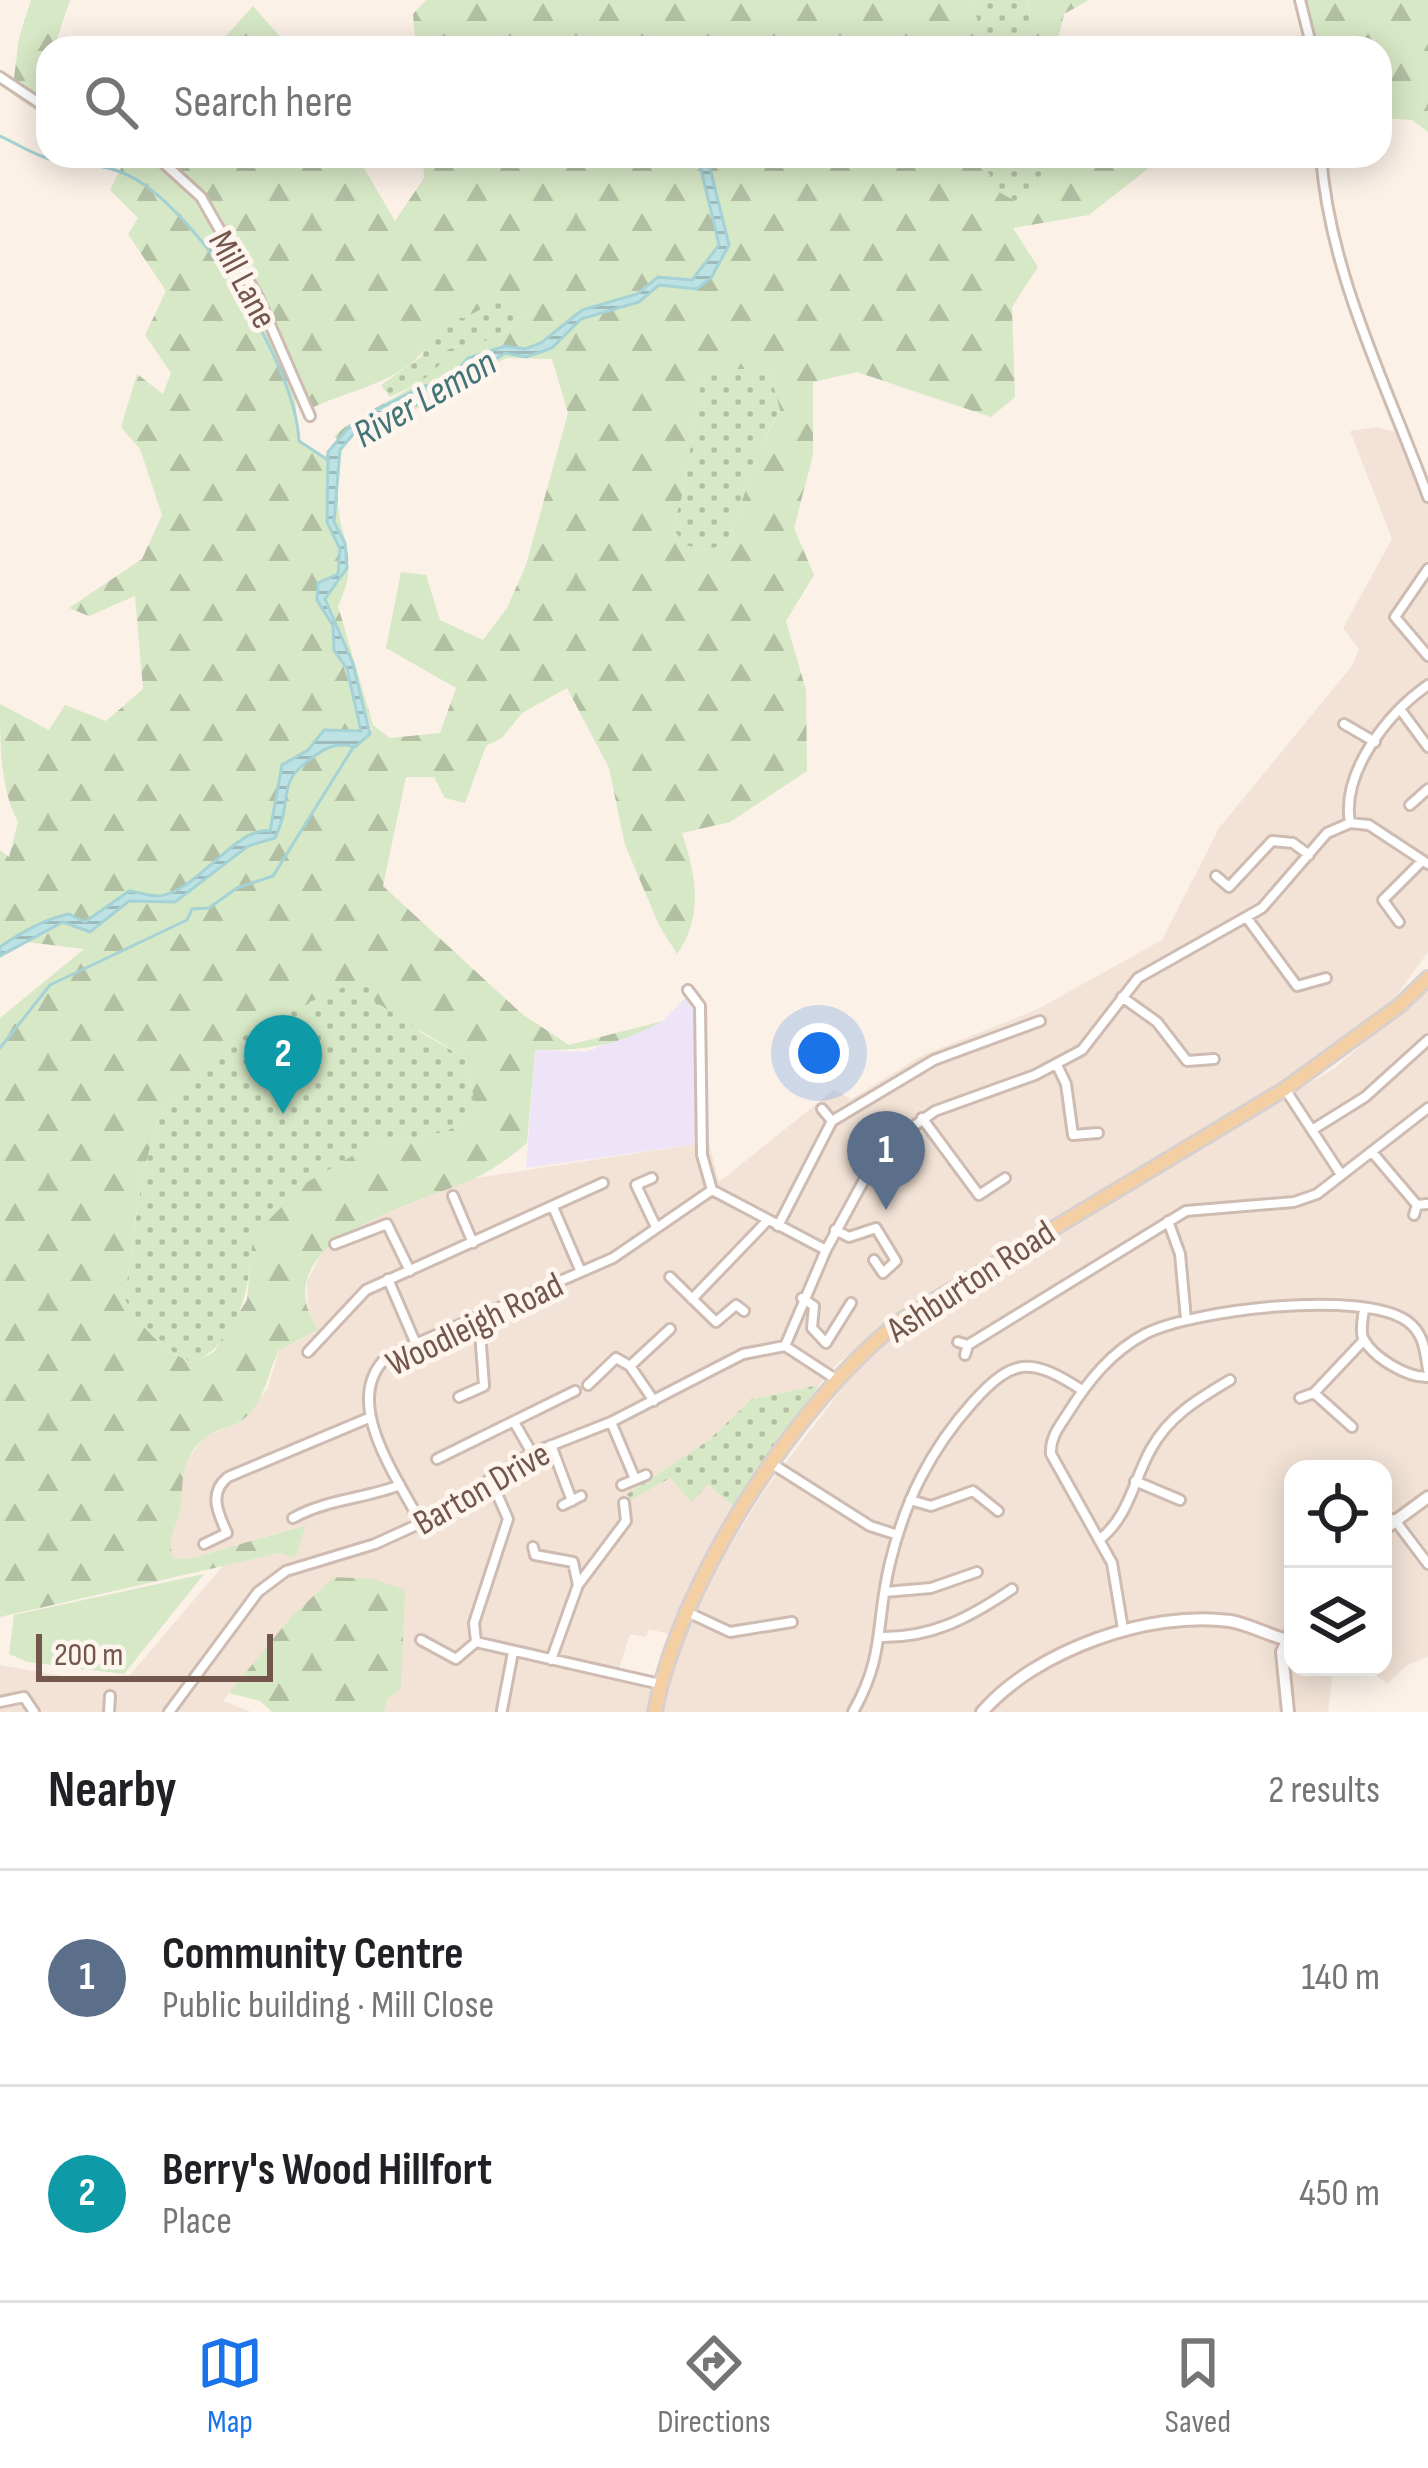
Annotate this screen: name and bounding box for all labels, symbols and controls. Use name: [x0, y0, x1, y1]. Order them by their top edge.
search box: [36, 36, 1392, 168]
icon: search: [78, 69, 144, 135]
text: Search here: [174, 75, 353, 130]
street label: Mill Lane: [198, 224, 285, 336]
water label: River Lemon: [346, 340, 505, 459]
pin: 2: [244, 1015, 322, 1114]
your location: [789, 1023, 849, 1083]
pin: 1: [847, 1111, 925, 1210]
street label: Ashburton Road: [879, 1212, 1063, 1353]
street label: Woodleigh Road: [380, 1264, 570, 1386]
street label: Barton Drive: [406, 1433, 558, 1545]
map controls: [1284, 1460, 1392, 1676]
button: locate: [1284, 1460, 1392, 1568]
button: layers: [1284, 1568, 1392, 1676]
scale bar: [36, 1628, 273, 1681]
text: 200 m: [54, 1635, 123, 1675]
text: Nearby: [48, 1760, 177, 1821]
text: 2 results: [1268, 1767, 1380, 1814]
text: Community Centre: [162, 1927, 464, 1982]
text: 1: [79, 1954, 95, 2001]
text: 140 m: [1301, 1954, 1380, 2001]
text: Public building · Mill Close: [162, 1982, 494, 2029]
text: Berry's Wood Hillfort: [162, 2143, 492, 2198]
text: 2: [78, 2170, 96, 2217]
text: 450 m: [1299, 2170, 1380, 2217]
text: Place: [162, 2198, 232, 2245]
tab: Map: [197, 2330, 263, 2442]
tab: Directions: [657, 2330, 771, 2442]
tab: Saved: [1165, 2330, 1231, 2442]

